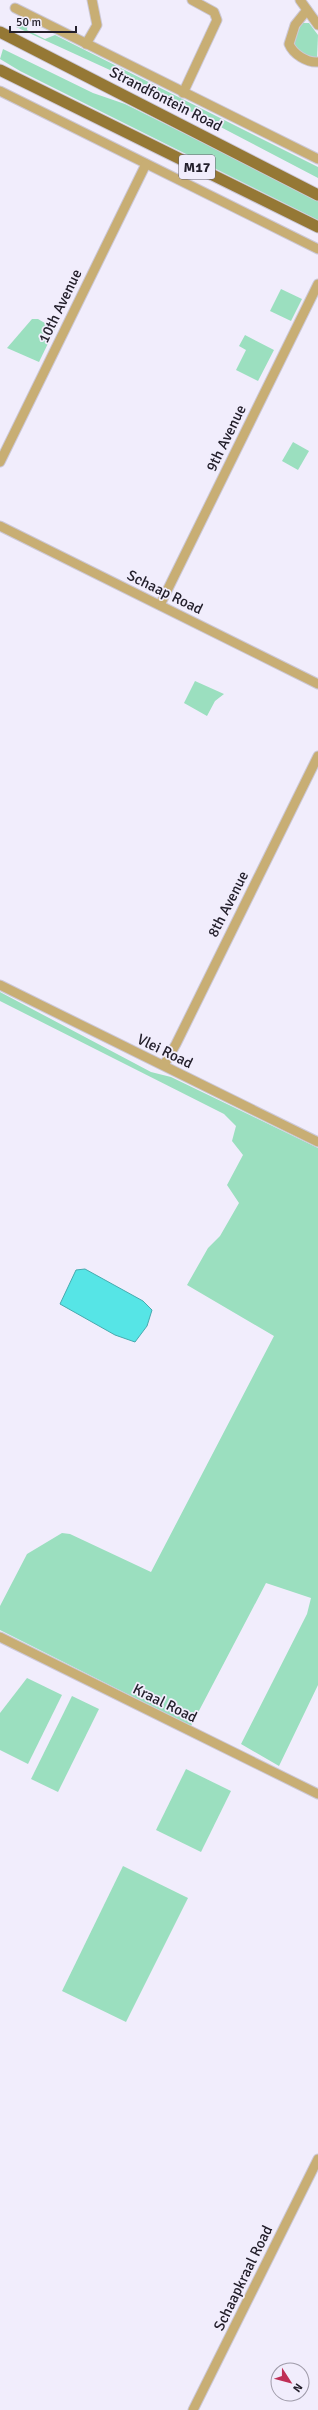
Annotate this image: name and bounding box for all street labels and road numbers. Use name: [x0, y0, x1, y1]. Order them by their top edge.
street label: Strandfontein Road: [107, 63, 225, 135]
road number: M17: [179, 155, 215, 179]
street label: 10th Avenue: [34, 266, 86, 346]
street label: 9th Avenue: [202, 402, 250, 474]
street label: Schaap Road: [124, 566, 206, 618]
street label: 8th Avenue: [204, 868, 252, 940]
street label: Vlei Road: [134, 1030, 196, 1072]
street label: Kraal Road: [130, 1680, 200, 1726]
street label: Schaapkraal Road: [210, 2222, 276, 2333]

